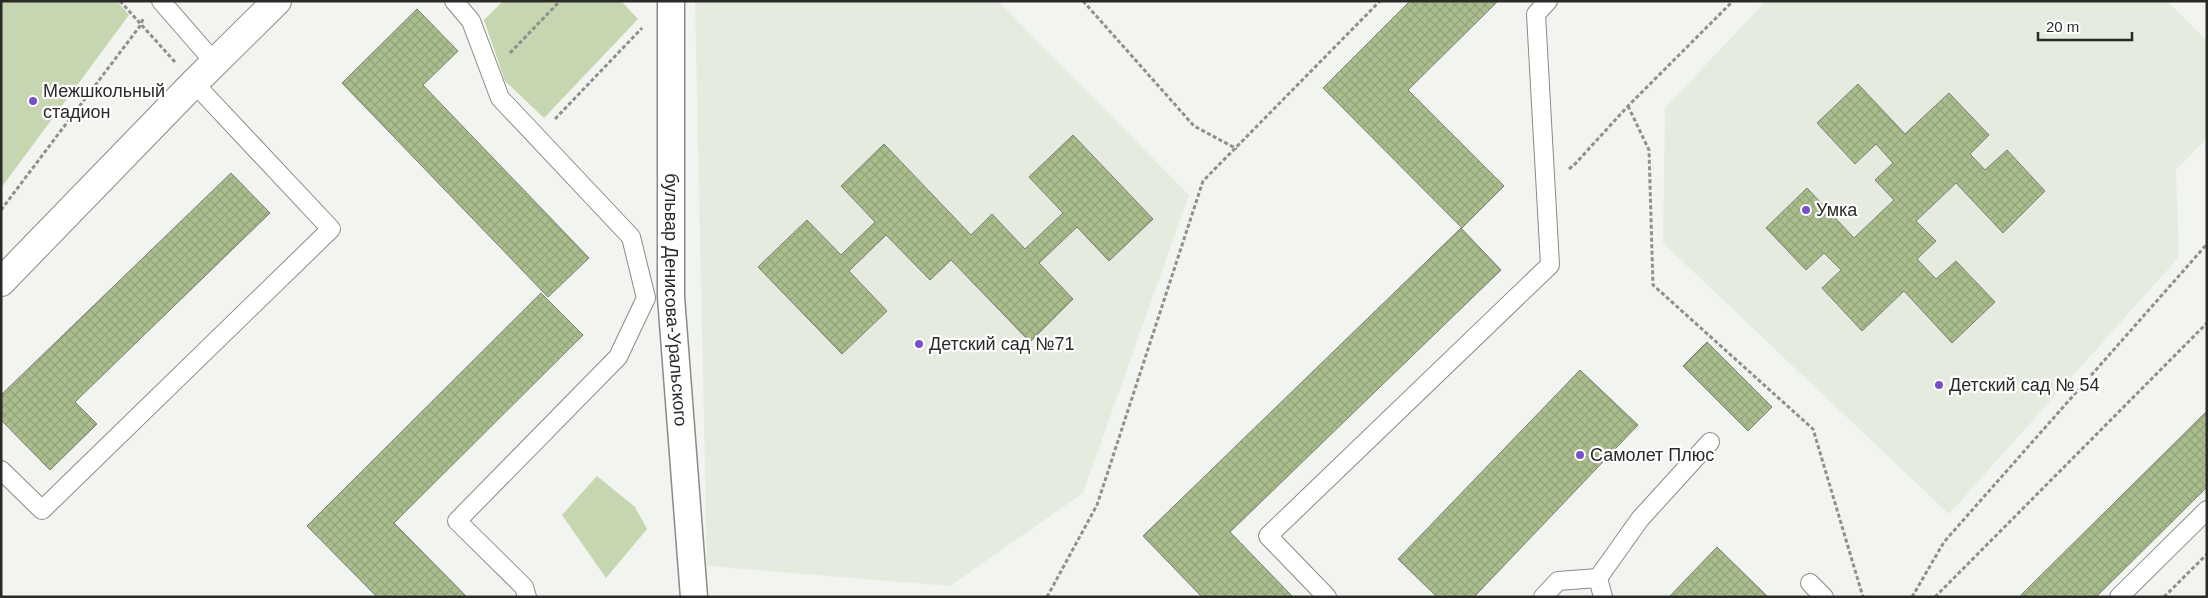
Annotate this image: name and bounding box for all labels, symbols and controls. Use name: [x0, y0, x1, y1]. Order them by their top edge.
scale bar: [2038, 10, 2132, 42]
text: 20 m: [2046, 18, 2079, 35]
place label: Межшкольный стадион: [43, 81, 165, 122]
marker: Межшкольный стадион: [27, 95, 39, 107]
street label: бульвар Денисова-Уральского: [661, 173, 691, 427]
place label: Умка: [1816, 200, 1858, 220]
marker: Умка: [1800, 204, 1812, 216]
place label: Детский сад №71: [929, 334, 1074, 354]
marker: Детский сад №71: [913, 338, 925, 350]
place label: Детский сад № 54: [1949, 375, 2099, 395]
marker: Детский сад № 54: [1933, 379, 1945, 391]
place label: Самолет Плюс: [1590, 445, 1714, 465]
marker: Самолет Плюс: [1574, 449, 1586, 461]

